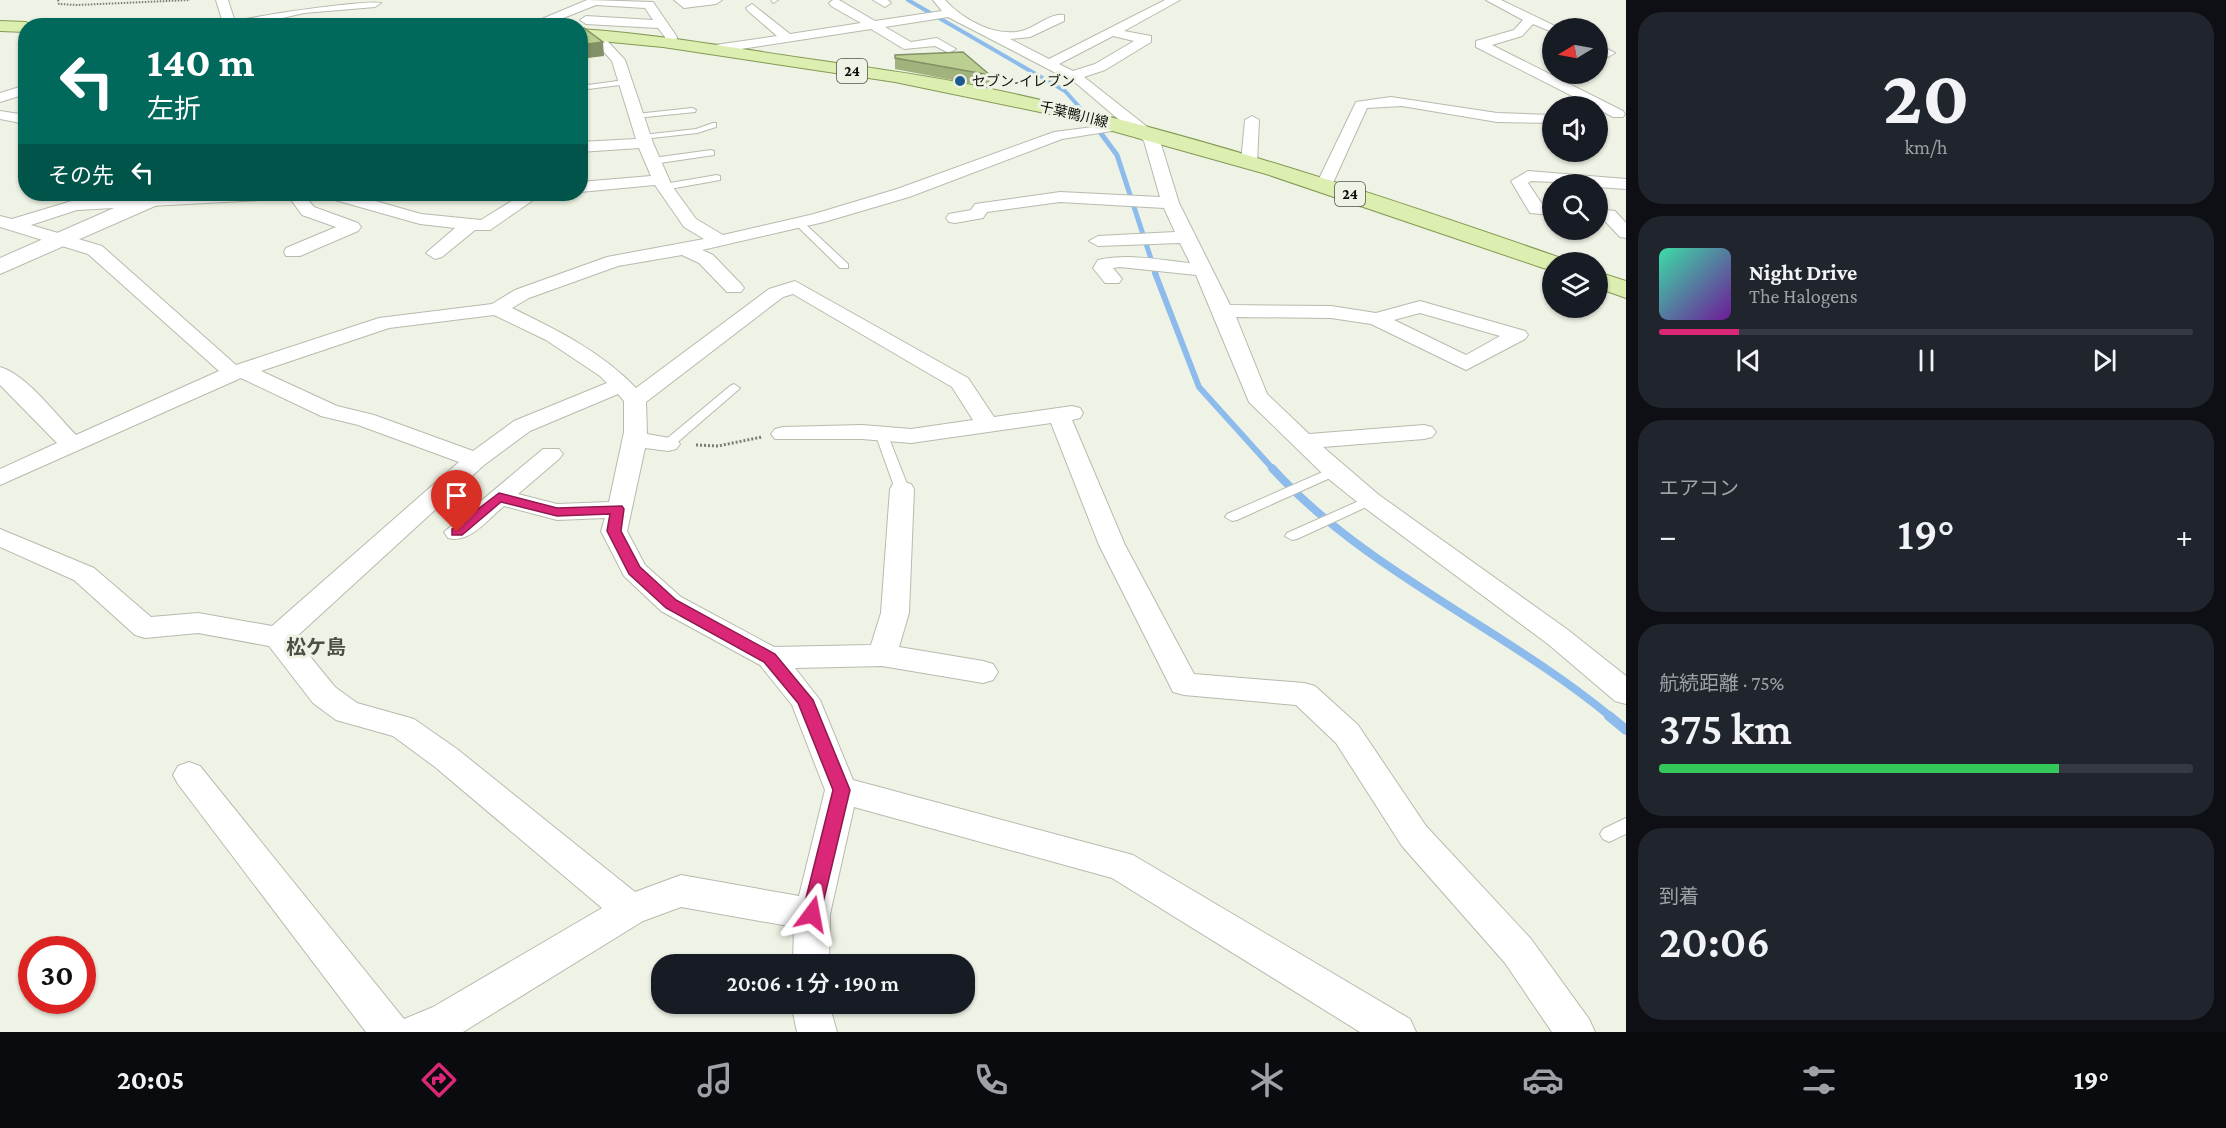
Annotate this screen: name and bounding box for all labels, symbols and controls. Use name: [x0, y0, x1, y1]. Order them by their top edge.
north arrow: [1542, 18, 1608, 84]
map controls: [1542, 18, 1608, 318]
text: 140 m: [147, 38, 255, 85]
icon: left: [48, 42, 126, 120]
text: 20: [1882, 53, 1970, 140]
road number: 24: [837, 59, 867, 83]
place label: セブン-イレブン: [972, 73, 1075, 89]
marker: セブン-イレブン: [953, 74, 967, 88]
text: 左折: [147, 94, 201, 124]
button: sound: [1542, 96, 1608, 162]
street label: 千葉鴨川線: [1038, 98, 1110, 130]
text: km/h: [1904, 136, 1948, 158]
icon: left: [126, 156, 159, 189]
text: その先: [48, 163, 114, 188]
button: search: [1542, 174, 1608, 240]
road number: 24: [1335, 182, 1365, 206]
button: layers: [1542, 252, 1608, 318]
text: Night Drive: [1749, 260, 1857, 285]
text: The Halogens: [1749, 285, 1858, 307]
icon: previous: [1732, 344, 1765, 377]
icon: pause: [1910, 344, 1943, 377]
icon: next: [2088, 344, 2121, 377]
pin: [431, 470, 482, 532]
text: エアコン: [1659, 477, 1739, 499]
icon: arrive: [440, 479, 473, 512]
text: 19°: [1898, 509, 1954, 559]
text: −: [1659, 517, 1676, 554]
text: +: [2176, 517, 2193, 554]
district label: 松ケ島: [286, 636, 346, 658]
text: 航続距離 · 75%: [1659, 672, 1784, 694]
text: 375 km: [1659, 704, 1792, 754]
position arrow: [780, 882, 844, 946]
text: 到着: [1659, 885, 1699, 907]
text: 20:06: [1659, 917, 1770, 967]
speed limit sign: 30: [18, 936, 96, 1014]
text: 20:06 · 1 分 · 190 m: [727, 971, 899, 996]
icon: directions: [418, 1059, 460, 1101]
icon: music: [694, 1059, 736, 1101]
icon: phone: [970, 1059, 1012, 1101]
icon: climate: [1246, 1059, 1288, 1101]
icon: car: [1522, 1059, 1564, 1101]
icon: filters: [1798, 1059, 1840, 1101]
text: 20:05: [117, 1065, 184, 1095]
text: 19°: [2074, 1065, 2109, 1095]

